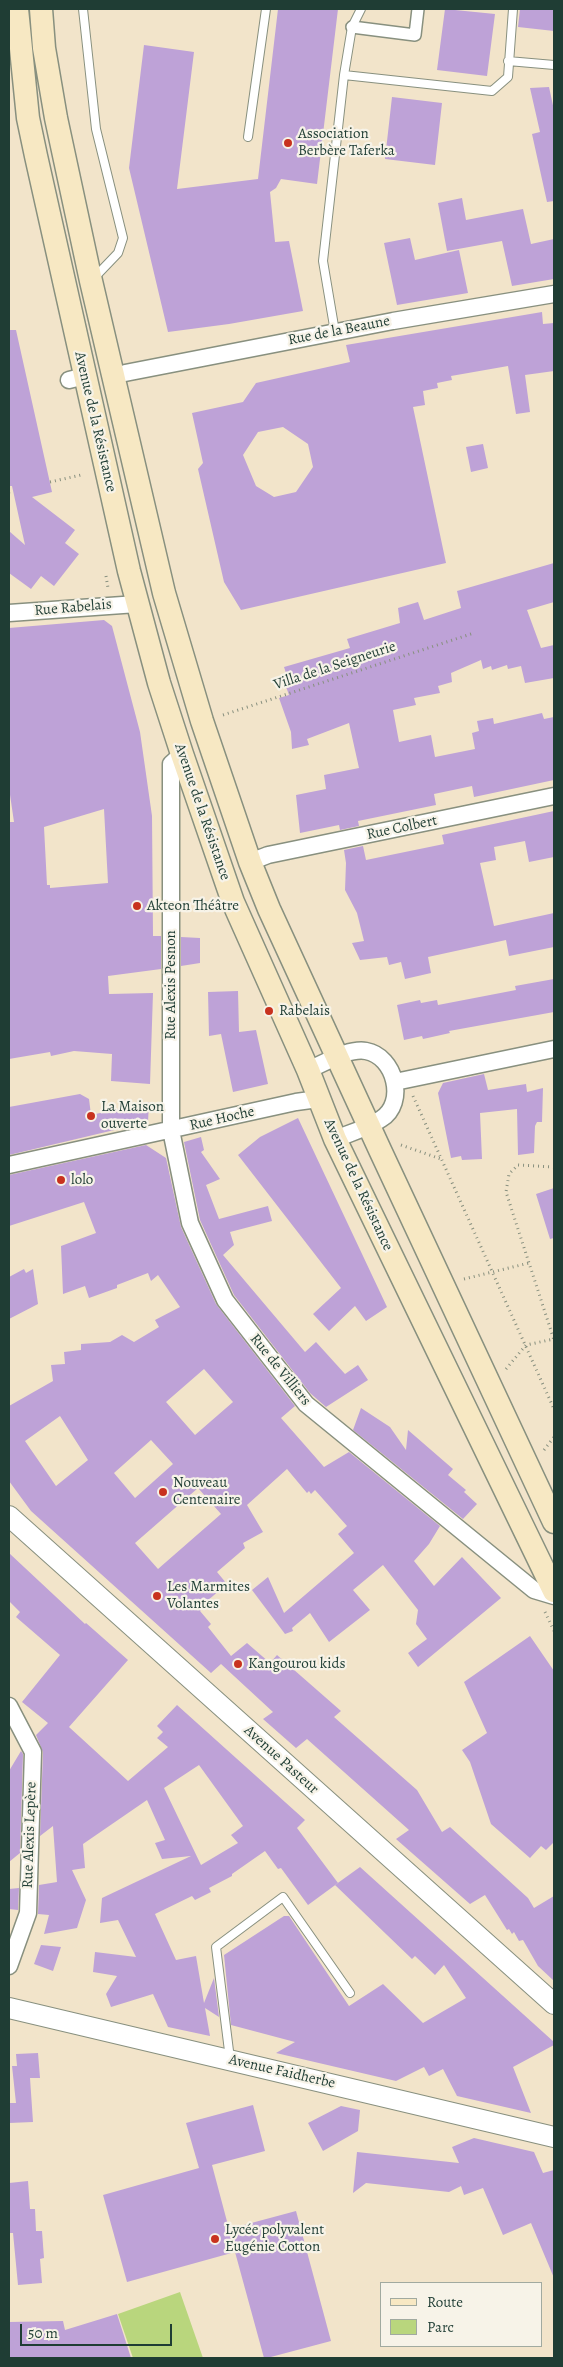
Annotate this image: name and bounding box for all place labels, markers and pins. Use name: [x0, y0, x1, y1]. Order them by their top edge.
place label: Association Berbère Taferka: [298, 125, 395, 160]
marker: Association Berbère Taferka: [282, 137, 294, 149]
place label: Akteon Théâtre: [147, 897, 239, 915]
marker: Akteon Théâtre: [131, 900, 143, 912]
place label: Rabelais: [279, 1002, 330, 1020]
marker: Rabelais: [263, 1005, 275, 1017]
place label: La Maison ouverte: [101, 1098, 164, 1133]
marker: La Maison ouverte: [85, 1110, 97, 1122]
place label: lolo: [71, 1171, 93, 1189]
marker: lolo: [55, 1174, 67, 1186]
place label: Nouveau Centenaire: [173, 1474, 240, 1509]
marker: Nouveau Centenaire: [157, 1486, 169, 1498]
place label: Les Marmites Volantes: [167, 1578, 250, 1613]
marker: Les Marmites Volantes: [151, 1590, 163, 1602]
place label: Kangourou kids: [248, 1655, 345, 1673]
marker: Kangourou kids: [232, 1658, 244, 1670]
place label: Lycée polyvalent Eugénie Cotton: [225, 2221, 324, 2256]
marker: Lycée polyvalent Eugénie Cotton: [209, 2233, 221, 2245]

